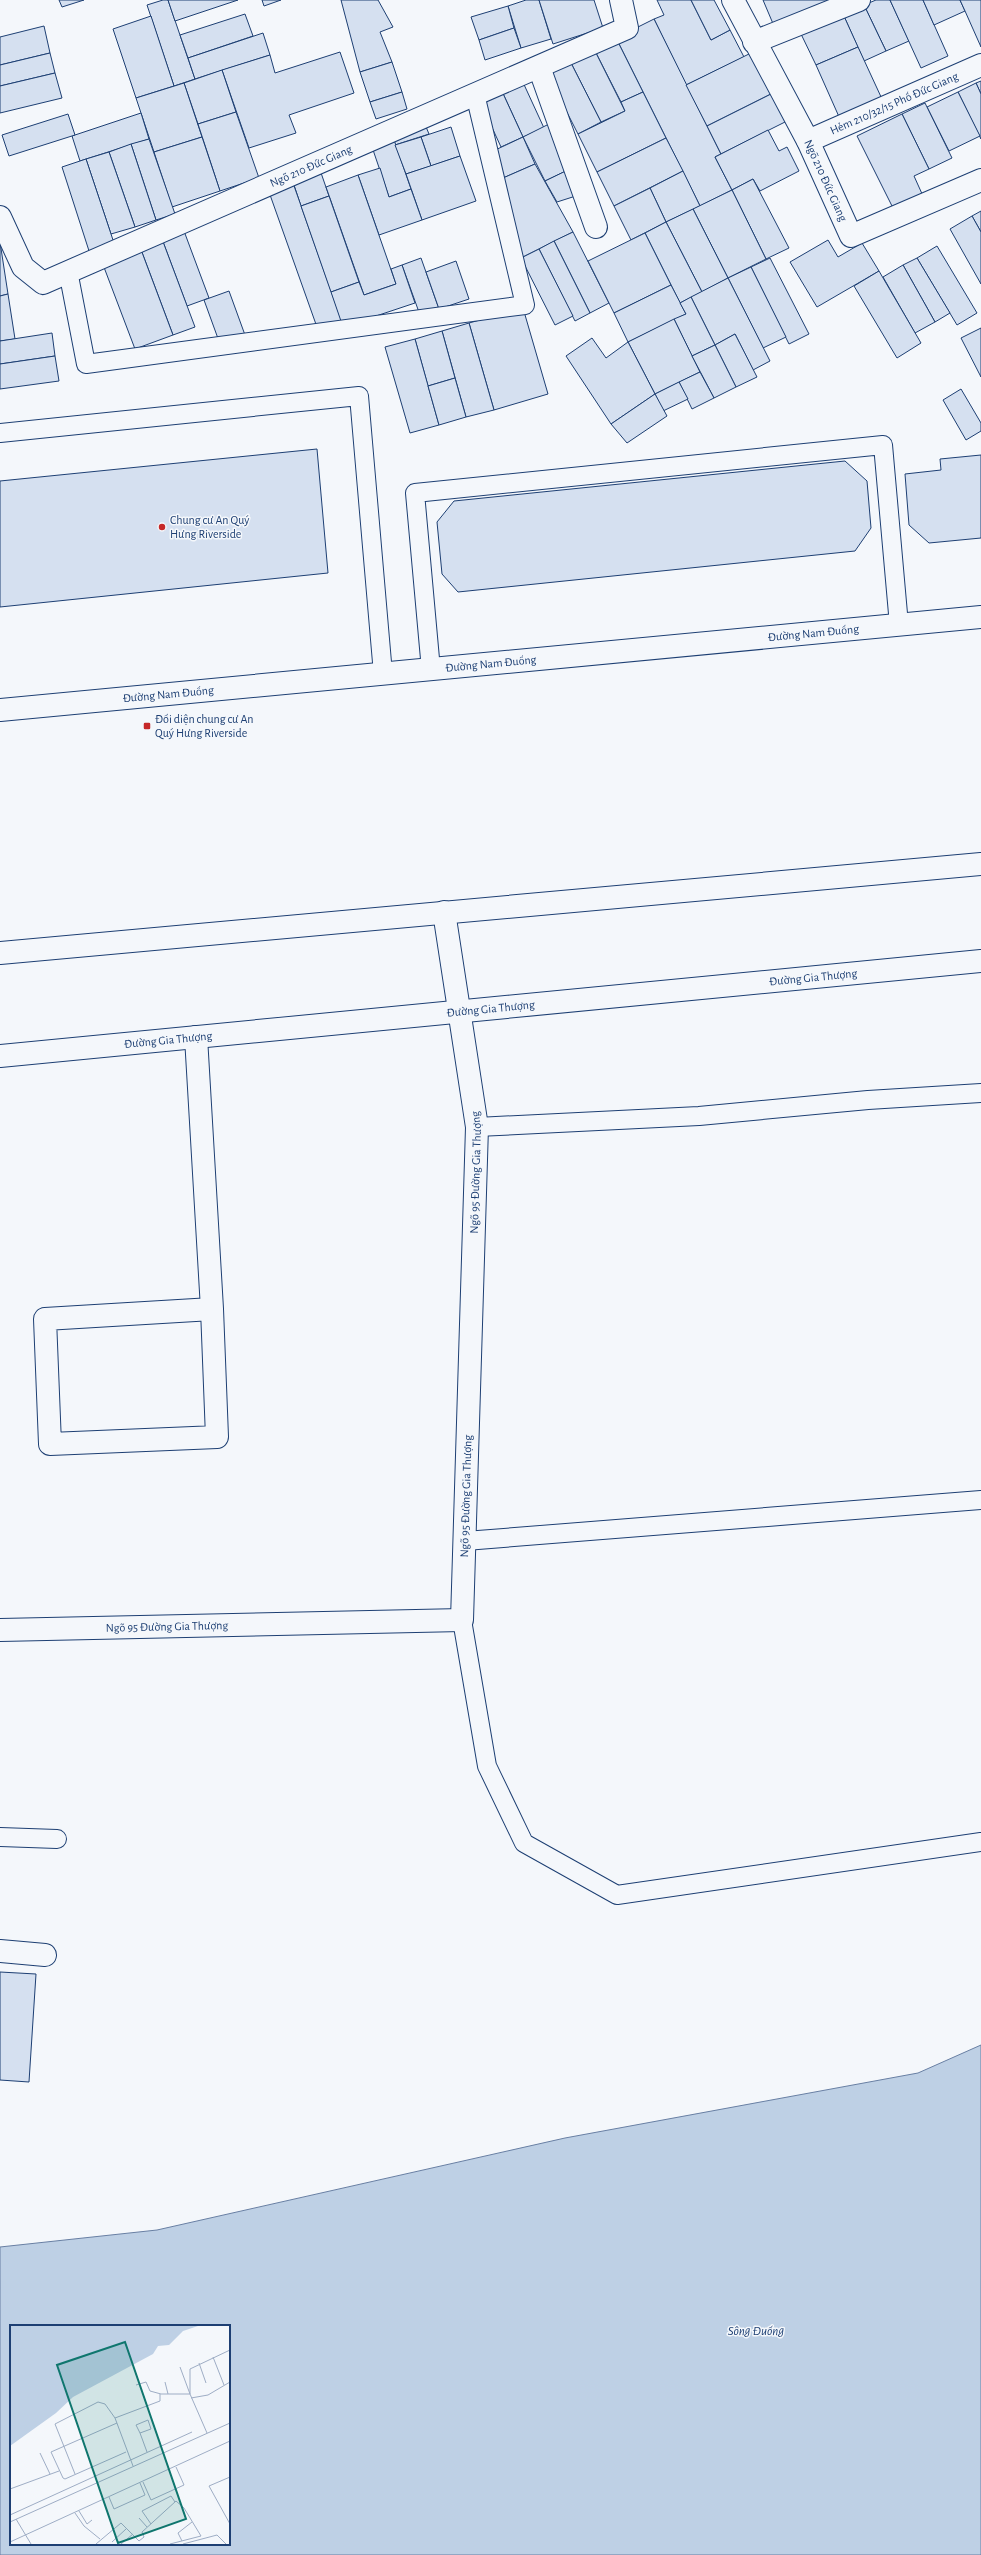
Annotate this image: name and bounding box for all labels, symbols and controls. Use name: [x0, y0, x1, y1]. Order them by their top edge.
street label: Hẻm 210/32/15 Phố Đức Giang: [828, 70, 960, 137]
street label: Ngõ 210 Đức Giang: [802, 138, 850, 223]
street label: Ngõ 210 Đức Giang: [268, 143, 354, 189]
place label: Chung cư An Quý Hưng Riverside: [170, 514, 249, 540]
marker: Chung cư An Quý Hưng Riverside: [157, 522, 167, 532]
street label: Đường Nam Đuống: [767, 623, 860, 643]
street label: Đường Nam Đuống: [445, 653, 537, 674]
street label: Đường Nam Đuống: [122, 684, 214, 704]
place label: Đối diện chung cư An Quý Hưng Riverside: [155, 713, 254, 740]
marker: Đối diện chung cư An Quý Hưng Riverside: [142, 721, 152, 731]
street label: Đường Gia Thượng: [769, 967, 858, 987]
street label: Đường Gia Thượng: [446, 998, 535, 1019]
street label: Đường Gia Thượng: [124, 1029, 213, 1050]
street label: Ngõ 95 Đường Gia Thượng: [468, 1110, 483, 1234]
street label: Ngõ 95 Đường Gia Thượng: [458, 1435, 474, 1558]
street label: Ngõ 95 Đường Gia Thượng: [106, 1619, 229, 1634]
inset map: [10, 2325, 230, 2545]
water label: Sông Đuống: [728, 2325, 784, 2338]

